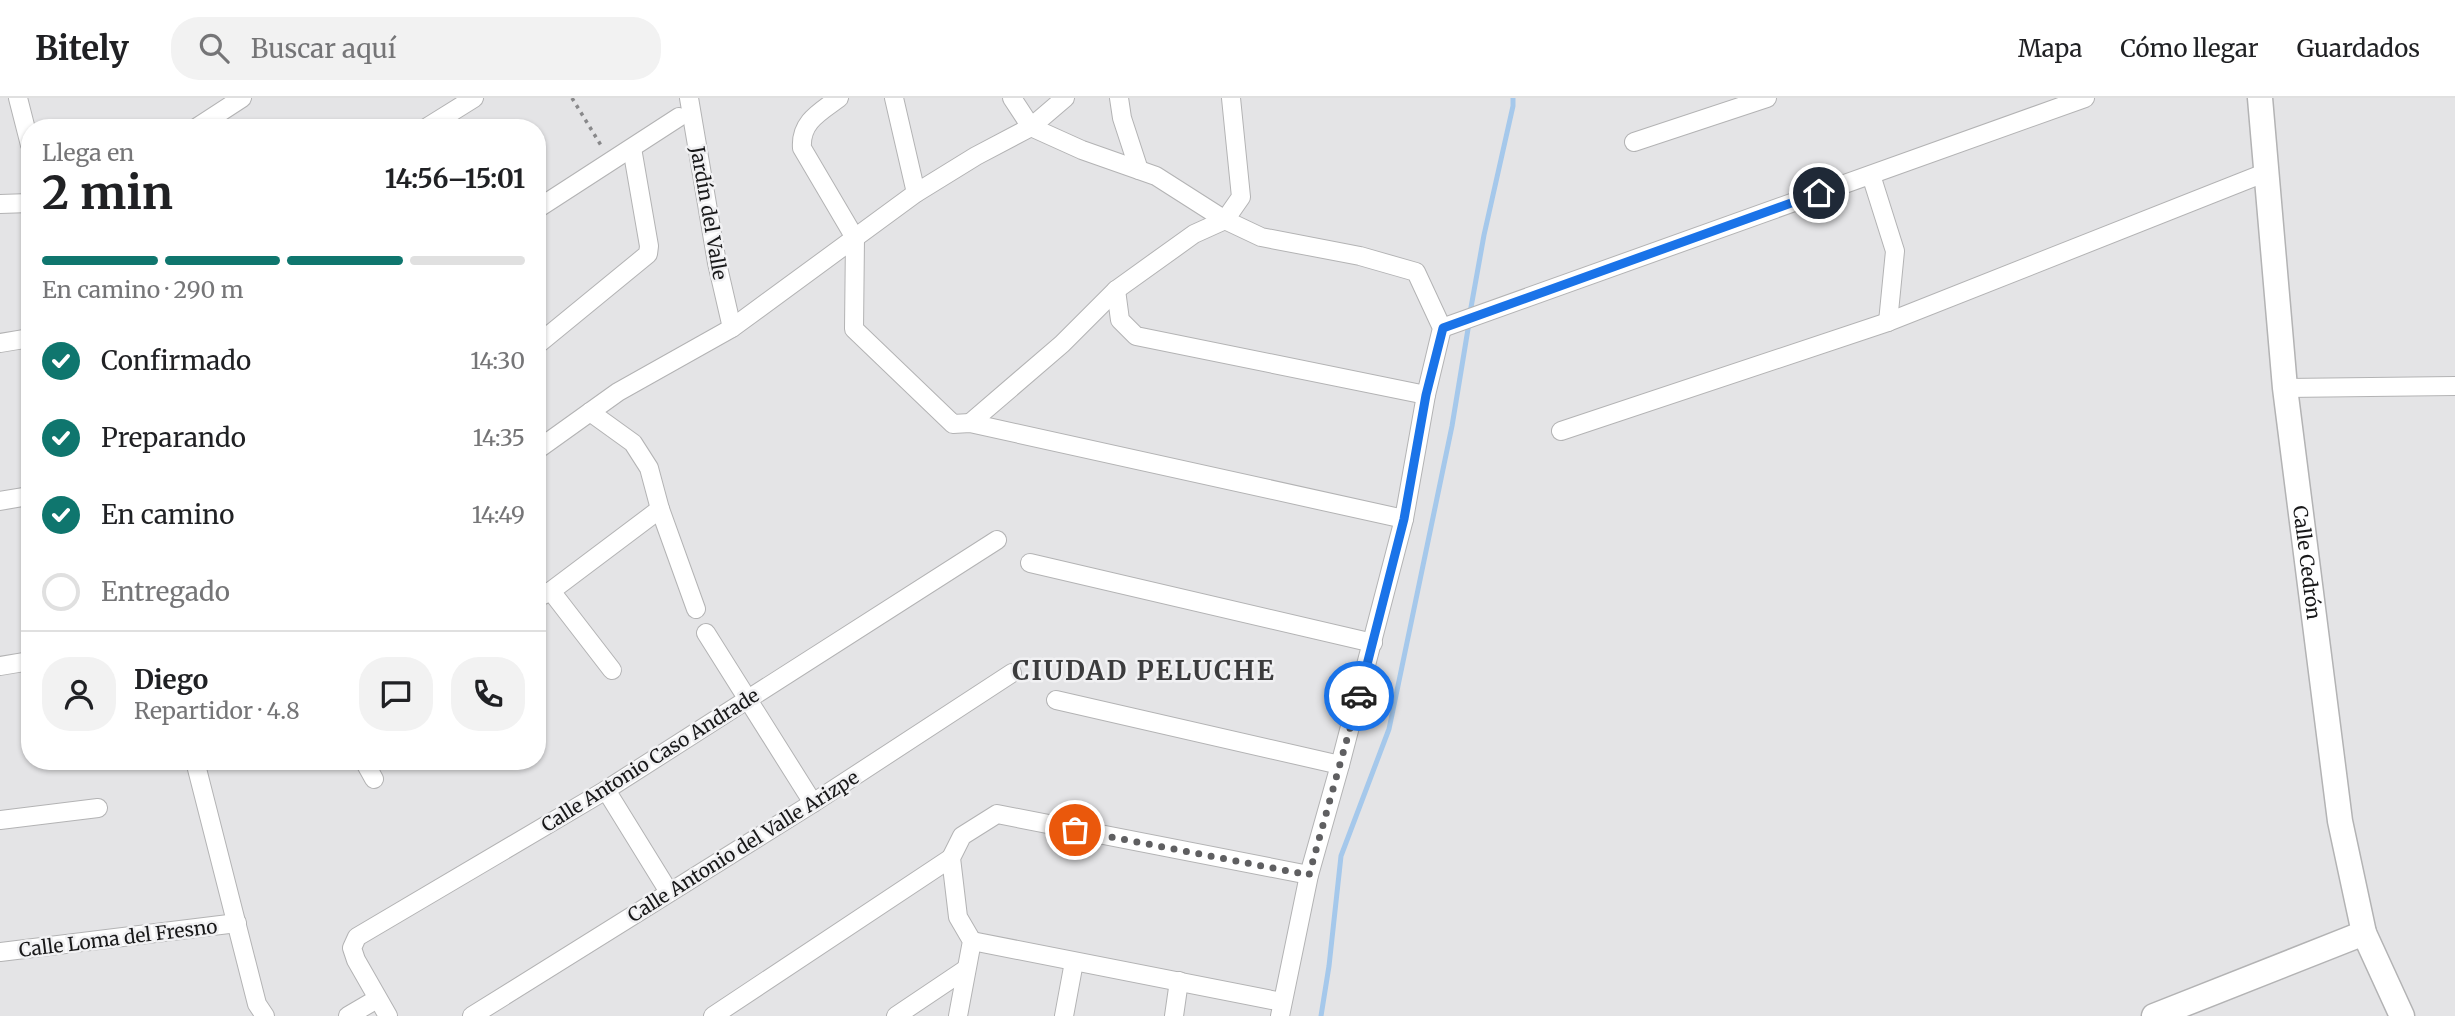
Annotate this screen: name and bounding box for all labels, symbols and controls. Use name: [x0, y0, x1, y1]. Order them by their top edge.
search box: [171, 17, 661, 80]
text: Bitely: [35, 28, 129, 69]
icon: search: [195, 29, 233, 67]
text: Buscar aquí: [251, 32, 396, 65]
text: Mapa: [2018, 33, 2082, 64]
text: Cómo llegar: [2120, 33, 2259, 64]
text: Guardados: [2297, 33, 2420, 64]
text: Llega en: [42, 138, 134, 167]
street label: Jardín del Valle: [685, 143, 733, 282]
text: 14:56–15:01: [385, 162, 525, 195]
pin: [1789, 163, 1849, 223]
text: 2 min: [42, 164, 173, 222]
icon: home: [1800, 174, 1838, 212]
text: En camino · 290 m: [42, 275, 244, 304]
icon: check: [42, 342, 80, 380]
text: Confirmado: [101, 344, 251, 377]
text: 14:30: [470, 346, 525, 375]
icon: check: [42, 419, 80, 457]
text: Preparando: [101, 421, 246, 454]
text: 14:35: [473, 423, 525, 452]
icon: check: [42, 496, 80, 534]
text: En camino: [101, 498, 234, 531]
text: 14:49: [472, 500, 525, 529]
street label: Calle Cedrón: [2288, 504, 2326, 621]
text: Entregado: [101, 575, 230, 608]
district label: CIUDAD PELUCHE: [1012, 654, 1276, 687]
button: person: [42, 657, 116, 731]
button: chat: [359, 657, 433, 731]
button: phone: [451, 657, 525, 731]
courier: [1324, 661, 1394, 731]
text: Diego: [134, 663, 208, 696]
icon: car: [1340, 677, 1378, 715]
street label: Calle Antonio Caso Andrade: [537, 683, 763, 837]
text: Repartidor · 4.8: [134, 696, 300, 725]
street label: Calle Antonio del Valle Arizpe: [623, 765, 863, 927]
pin: [1045, 800, 1105, 860]
icon: bag: [1056, 811, 1094, 849]
street label: Calle Loma del Fresno: [17, 914, 219, 962]

